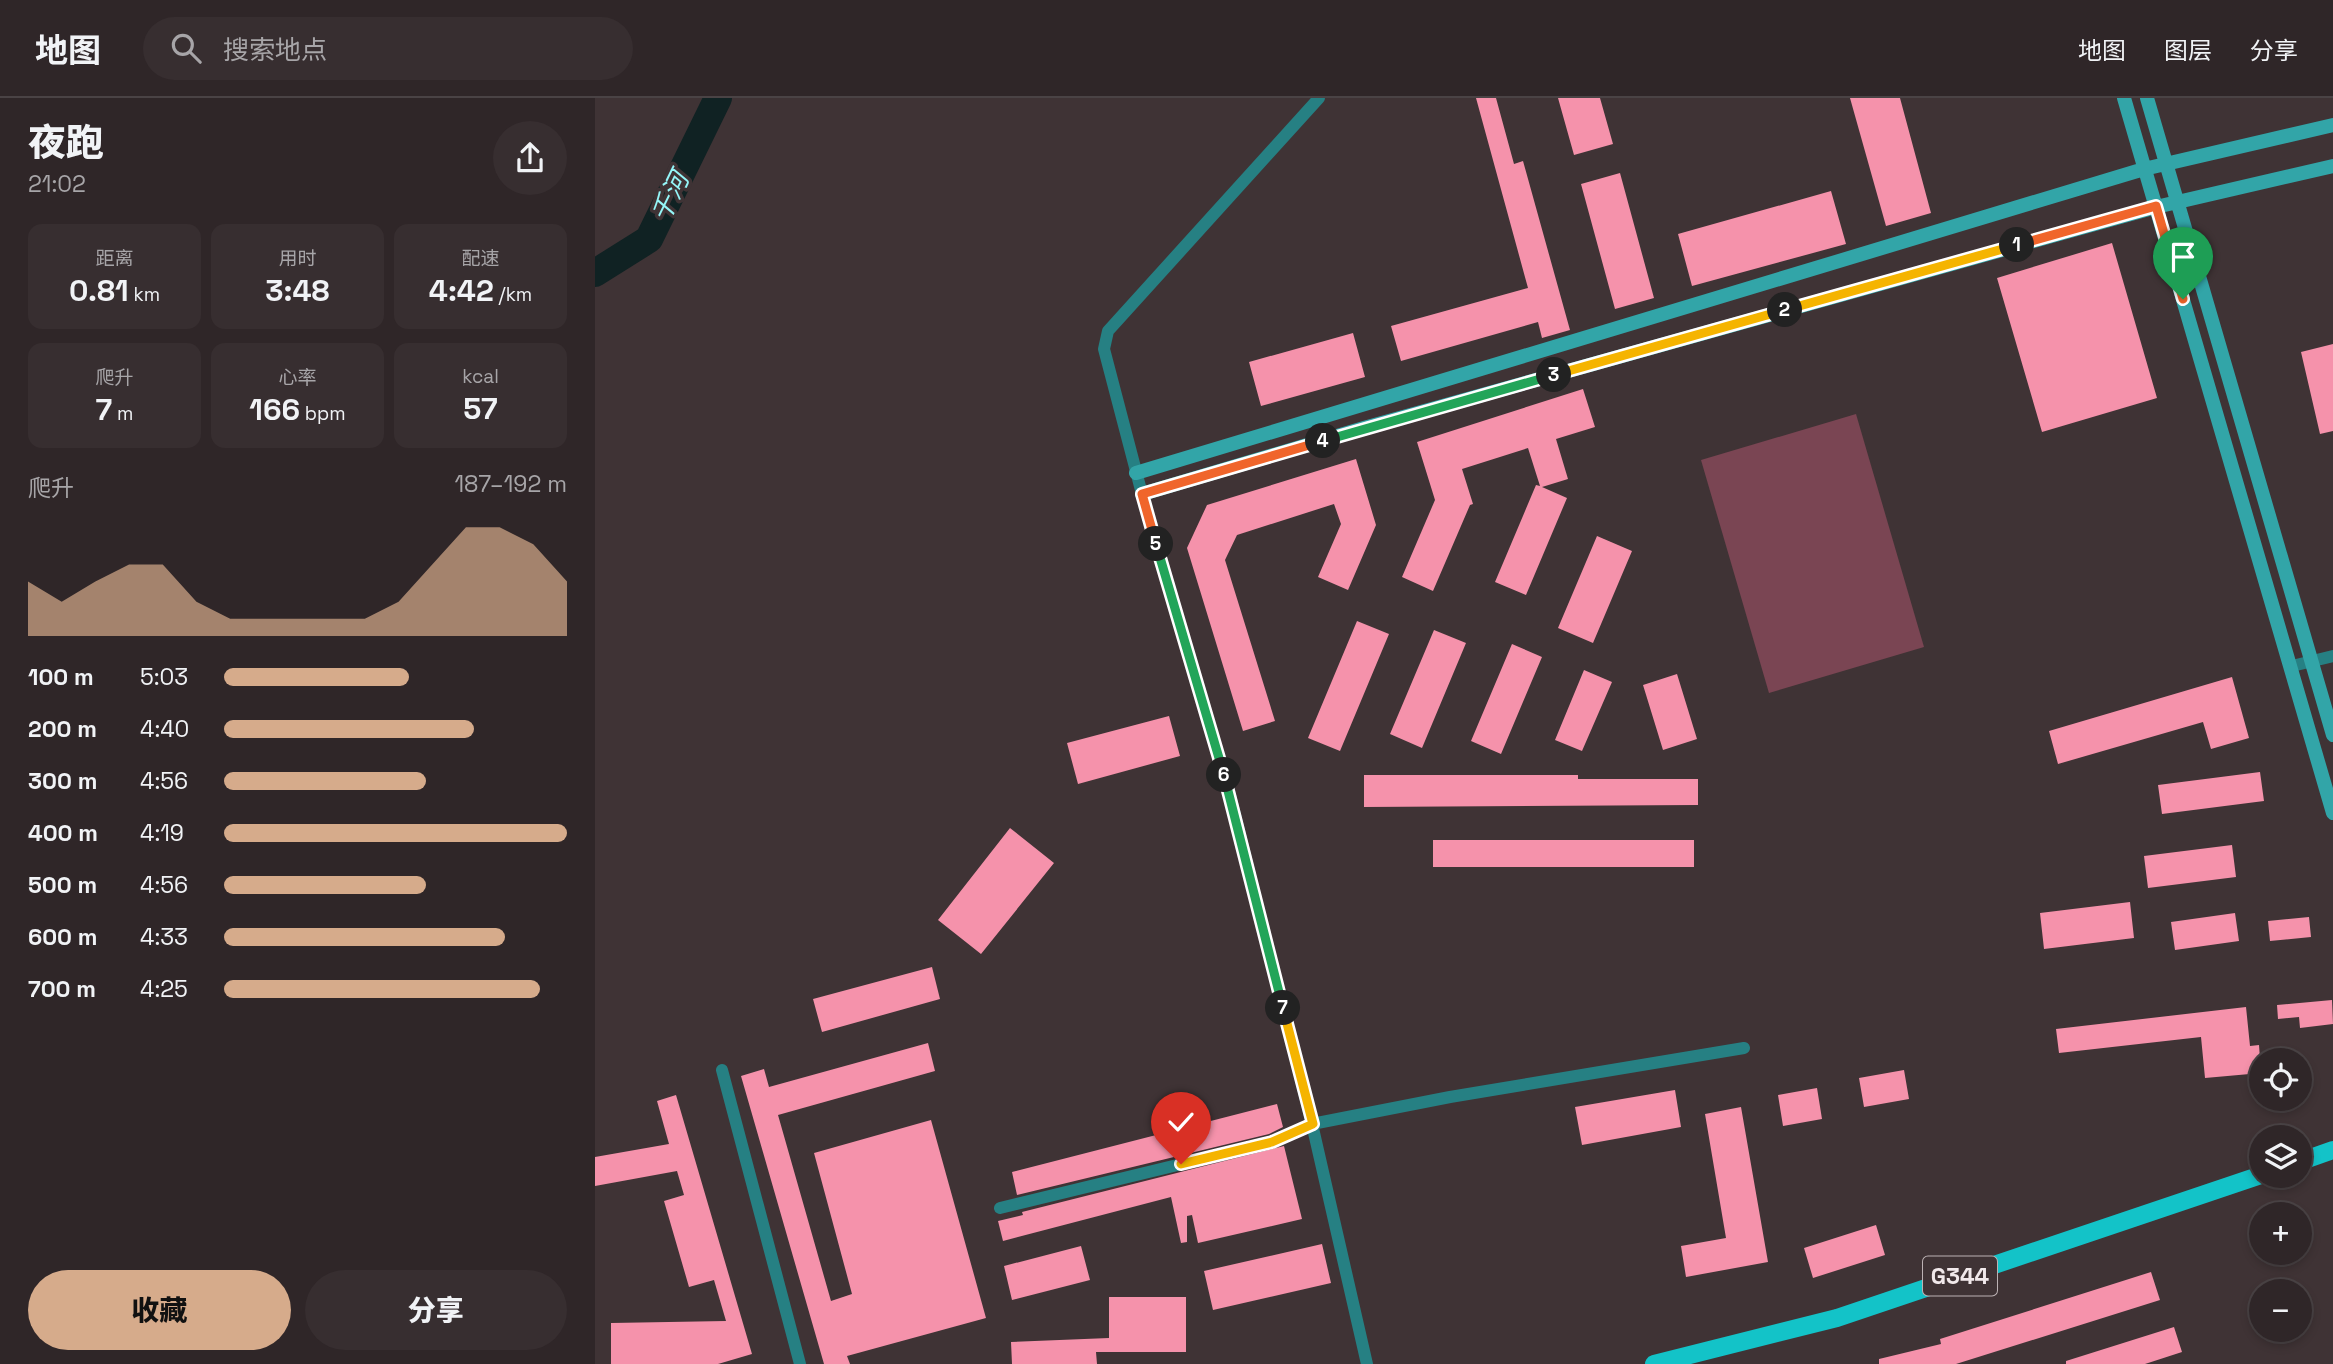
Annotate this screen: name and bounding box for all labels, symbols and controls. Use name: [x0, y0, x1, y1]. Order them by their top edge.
search box: [143, 17, 633, 80]
icon: search: [167, 29, 205, 67]
text: 地图: [35, 30, 101, 72]
text: 搜索地点: [223, 33, 327, 67]
text: 地图: [2078, 35, 2126, 66]
text: 图层: [2164, 35, 2212, 66]
text: 分享: [2250, 35, 2298, 66]
text: 夜跑: [28, 119, 104, 167]
button: share: [493, 121, 567, 195]
water label: 千河: [643, 162, 699, 228]
text: 21:02: [28, 169, 86, 199]
pin: [2153, 227, 2213, 299]
pin: 1: [1999, 228, 2035, 262]
text: 1: [2012, 232, 2021, 257]
icon: arrive: [2164, 238, 2202, 276]
text: 距离: [95, 246, 134, 271]
text: 用时: [278, 246, 317, 271]
text: 配速: [461, 246, 500, 271]
text: 0.81: [69, 271, 129, 310]
text: 3:48: [265, 271, 330, 310]
text: 4:42: [429, 271, 494, 310]
text: km: [129, 282, 160, 307]
text: /km: [494, 282, 532, 307]
pin: 2: [1767, 292, 1803, 328]
text: 2: [1779, 297, 1790, 322]
pin: 3: [1537, 358, 1571, 392]
text: 3: [1548, 362, 1559, 387]
text: kcal: [462, 364, 499, 389]
text: 爬升: [95, 365, 134, 390]
text: 心率: [278, 365, 317, 390]
text: 57: [463, 389, 498, 428]
text: 7: [96, 390, 112, 429]
text: 166: [249, 390, 300, 429]
text: m: [112, 401, 133, 426]
text: bpm: [300, 401, 346, 426]
pin: 4: [1305, 424, 1341, 458]
text: 4: [1316, 428, 1329, 453]
text: 187–192 m: [454, 469, 567, 499]
text: 爬升: [28, 473, 74, 503]
pin: 5: [1139, 526, 1173, 562]
text: 5: [1150, 531, 1161, 556]
text: 100 m: [28, 662, 94, 692]
text: 5:03: [140, 662, 188, 692]
text: 200 m: [28, 714, 97, 744]
text: 4:40: [140, 714, 189, 744]
pin: 6: [1207, 758, 1241, 792]
text: 6: [1218, 762, 1229, 787]
text: 300 m: [28, 766, 97, 796]
text: 4:56: [140, 766, 188, 796]
text: 400 m: [28, 818, 98, 848]
text: 4:19: [140, 818, 184, 848]
text: 500 m: [28, 870, 97, 900]
text: 4:56: [140, 870, 188, 900]
text: 600 m: [28, 922, 98, 952]
text: 4:33: [140, 922, 188, 952]
text: 700 m: [28, 974, 96, 1004]
text: 4:25: [140, 974, 188, 1004]
pin: 7: [1265, 990, 1301, 1026]
text: 7: [1277, 995, 1288, 1020]
map controls: [2249, 1048, 2312, 1342]
button: locate: [2249, 1048, 2312, 1111]
pin: [1151, 1092, 1211, 1164]
icon: check: [1162, 1103, 1200, 1141]
button: layers: [2249, 1125, 2312, 1188]
button: +: [2249, 1202, 2312, 1265]
road number: G344: [1923, 1256, 1997, 1296]
button: 收藏: [28, 1270, 291, 1350]
button: 分享: [305, 1270, 567, 1350]
button: −: [2249, 1279, 2312, 1342]

